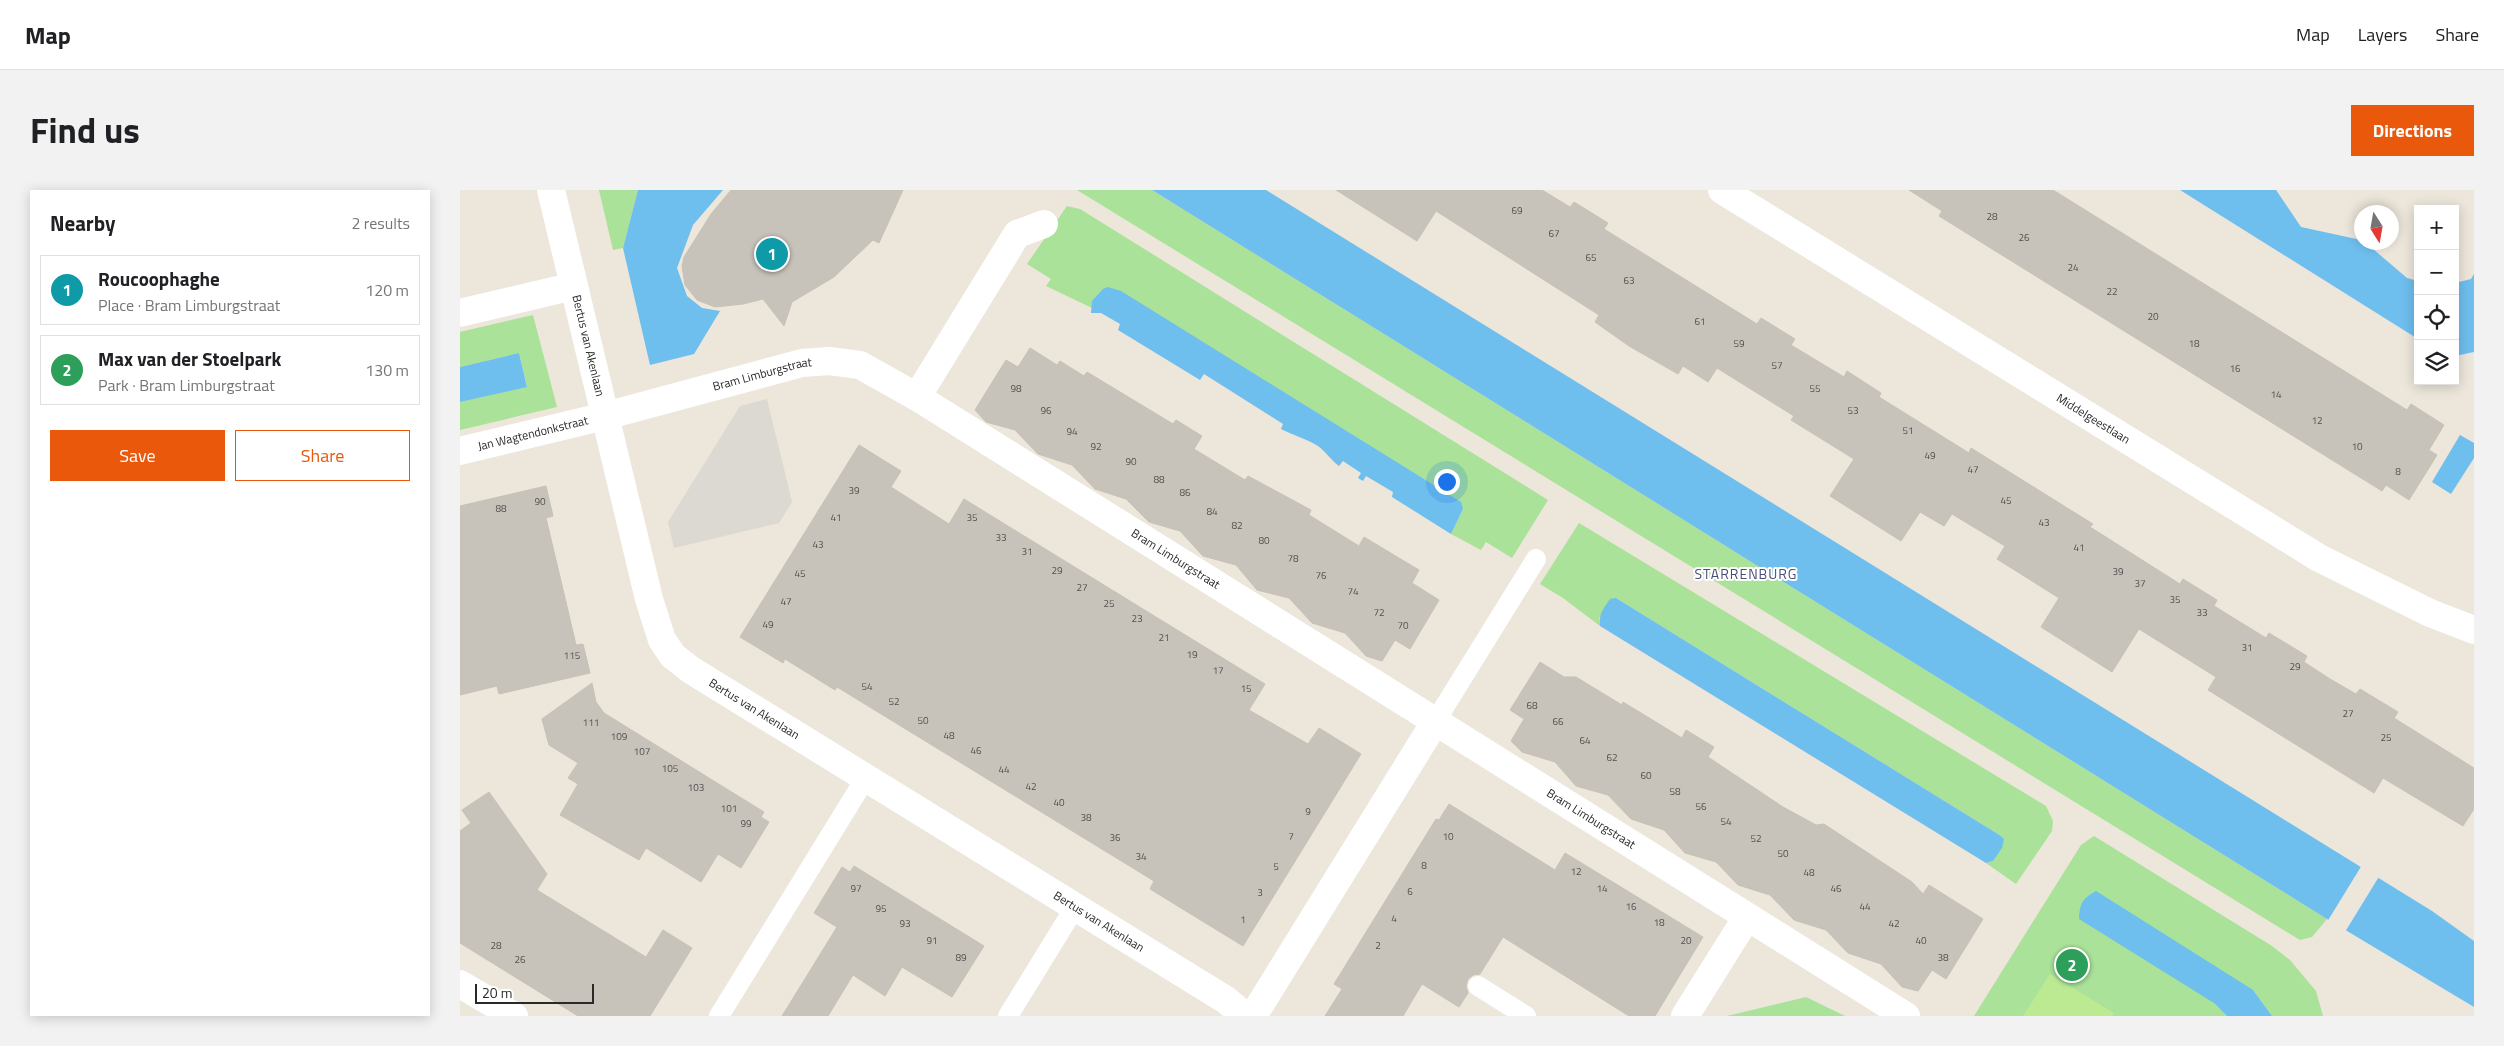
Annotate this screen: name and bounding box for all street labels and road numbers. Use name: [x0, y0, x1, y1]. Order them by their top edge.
street label: Bertus van Akenlaan: [567, 293, 610, 398]
street label: Bram Limburgstraat: [710, 352, 813, 396]
street label: Middelgeestlaan: [2053, 388, 2134, 448]
street label: Jan Wagtendonkstraat: [476, 410, 591, 455]
street label: Bram Limburgstraat: [1128, 523, 1225, 594]
street label: Bertus van Akenlaan: [705, 673, 804, 744]
street label: Bram Limburgstraat: [1543, 783, 1640, 854]
street label: Bertus van Akenlaan: [1050, 886, 1148, 956]

